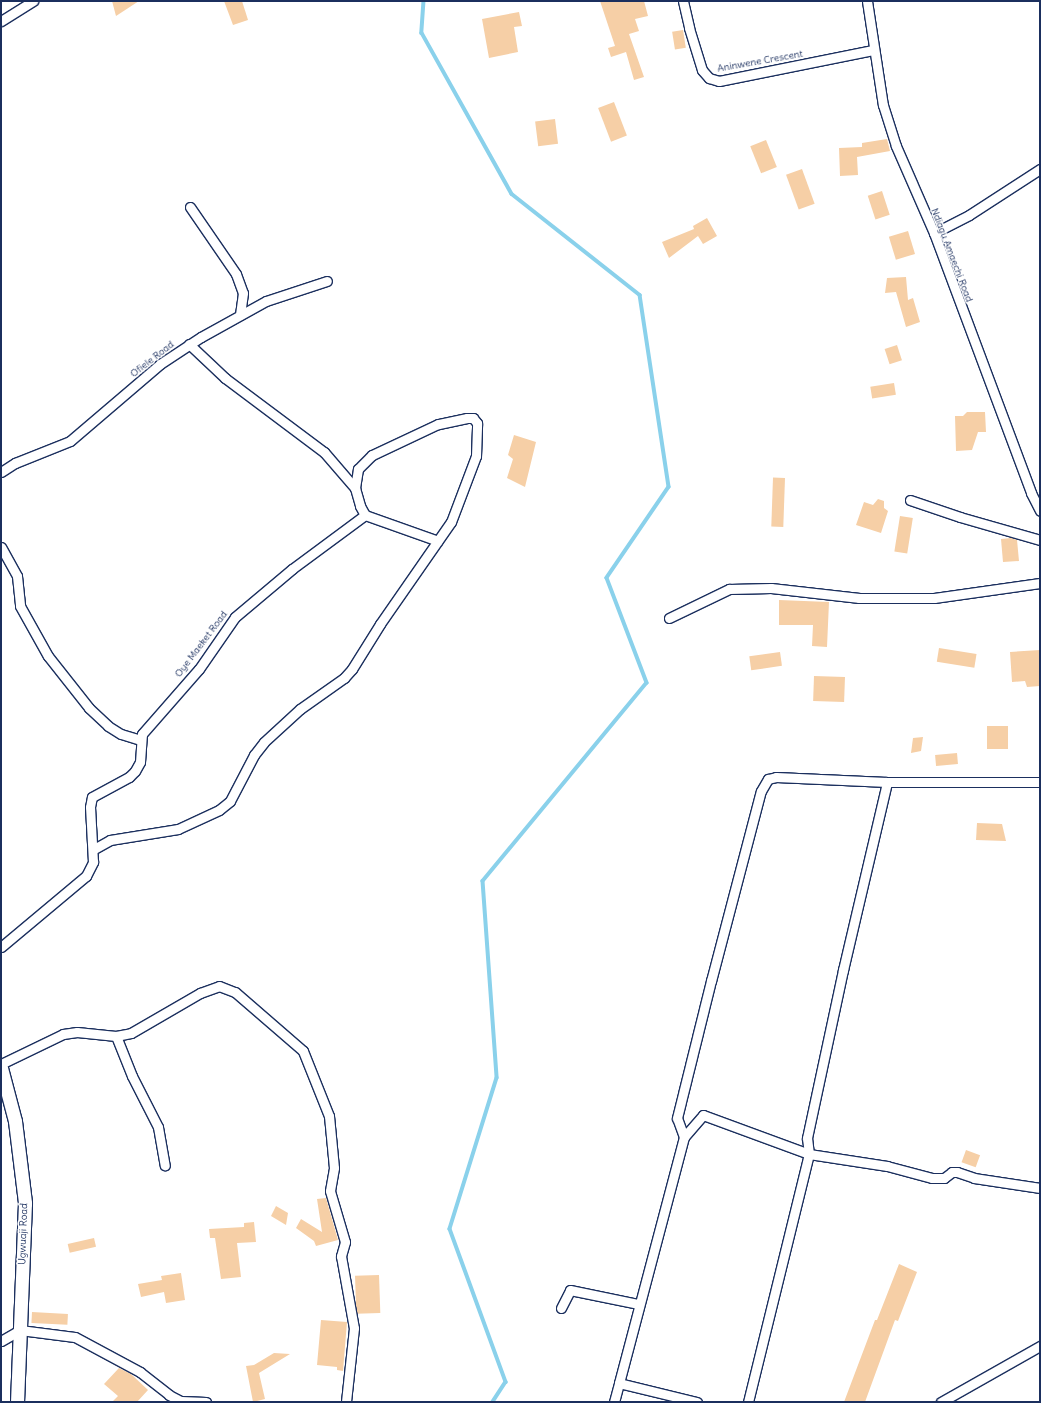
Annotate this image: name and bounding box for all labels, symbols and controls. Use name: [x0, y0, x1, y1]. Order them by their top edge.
street label: Aninwene Crescent: [716, 48, 804, 74]
street label: Ndiagu Amaechi Road: [929, 206, 975, 304]
street label: Ofiele Road: [128, 338, 176, 380]
street label: Oye Maeket Road: [172, 608, 230, 680]
street label: Ugwuaji Road: [16, 1203, 30, 1265]

